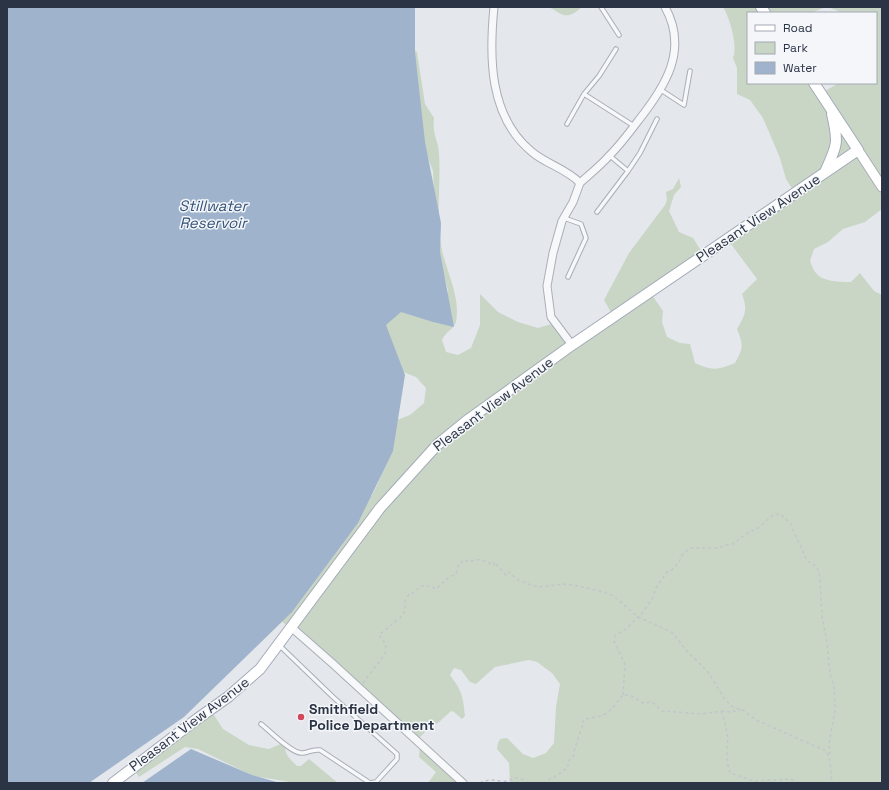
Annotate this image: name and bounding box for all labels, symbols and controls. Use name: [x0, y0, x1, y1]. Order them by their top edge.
legend: [747, 12, 877, 84]
text: Road: [783, 20, 812, 36]
text: Park: [783, 40, 808, 56]
text: Water: [783, 60, 817, 76]
street label: Pleasant View Avenue: [692, 170, 824, 266]
water label: Stillwater Reservoir: [179, 196, 249, 232]
street label: Pleasant View Avenue: [429, 353, 557, 455]
street label: Pleasant View Avenue: [125, 673, 253, 775]
place label: Smithfield Police Department: [309, 700, 434, 734]
marker: Smithfield Police Department: [296, 712, 306, 722]

